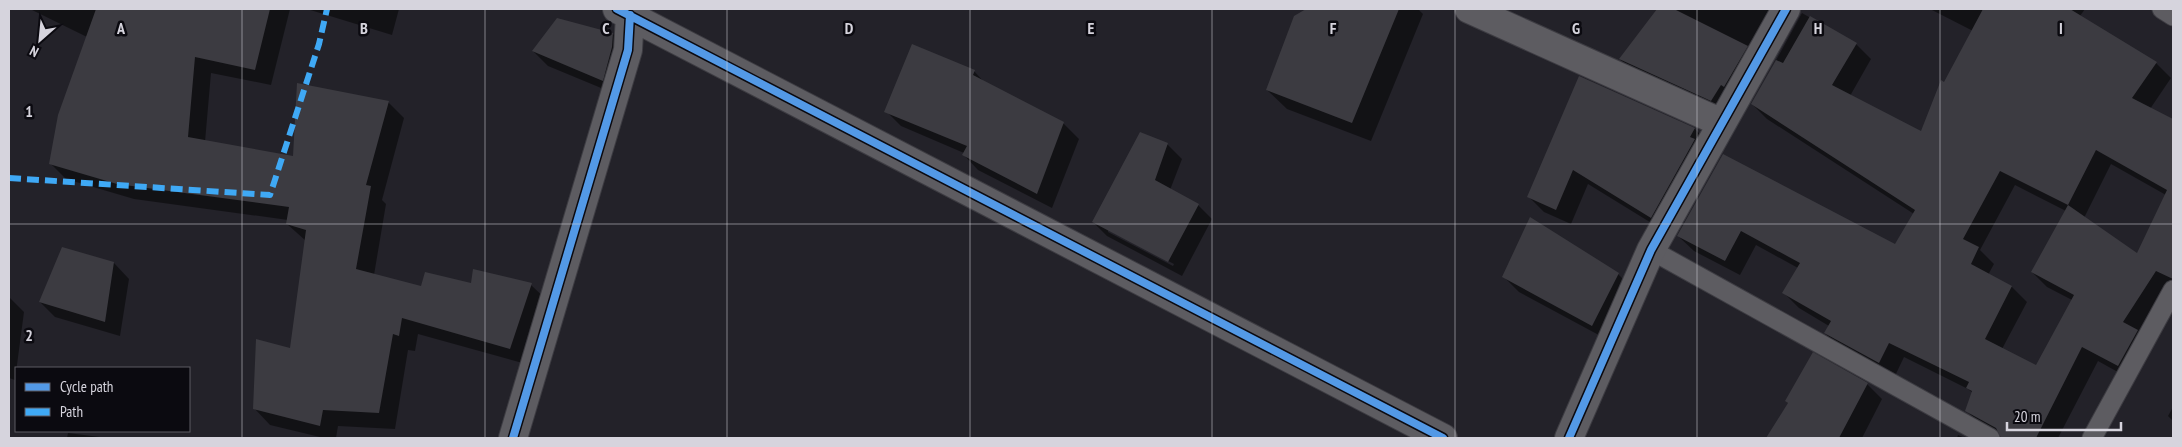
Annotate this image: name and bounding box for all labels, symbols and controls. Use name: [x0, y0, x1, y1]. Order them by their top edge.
north arrow: [15, 15, 65, 65]
text: A: [116, 18, 126, 38]
text: B: [360, 18, 368, 38]
text: C: [602, 18, 610, 38]
text: D: [845, 18, 854, 38]
text: E: [1088, 18, 1095, 38]
text: F: [1330, 18, 1337, 38]
text: G: [1572, 18, 1580, 38]
text: H: [1814, 18, 1822, 38]
text: I: [2059, 18, 2063, 38]
text: N: [27, 42, 42, 61]
text: 1: [25, 101, 33, 121]
text: 2: [25, 325, 33, 345]
legend: [15, 367, 190, 432]
text: Cycle path: [60, 377, 113, 396]
scale bar: [2007, 400, 2121, 432]
text: Path: [60, 402, 83, 421]
text: 20 m: [2014, 407, 2040, 426]

